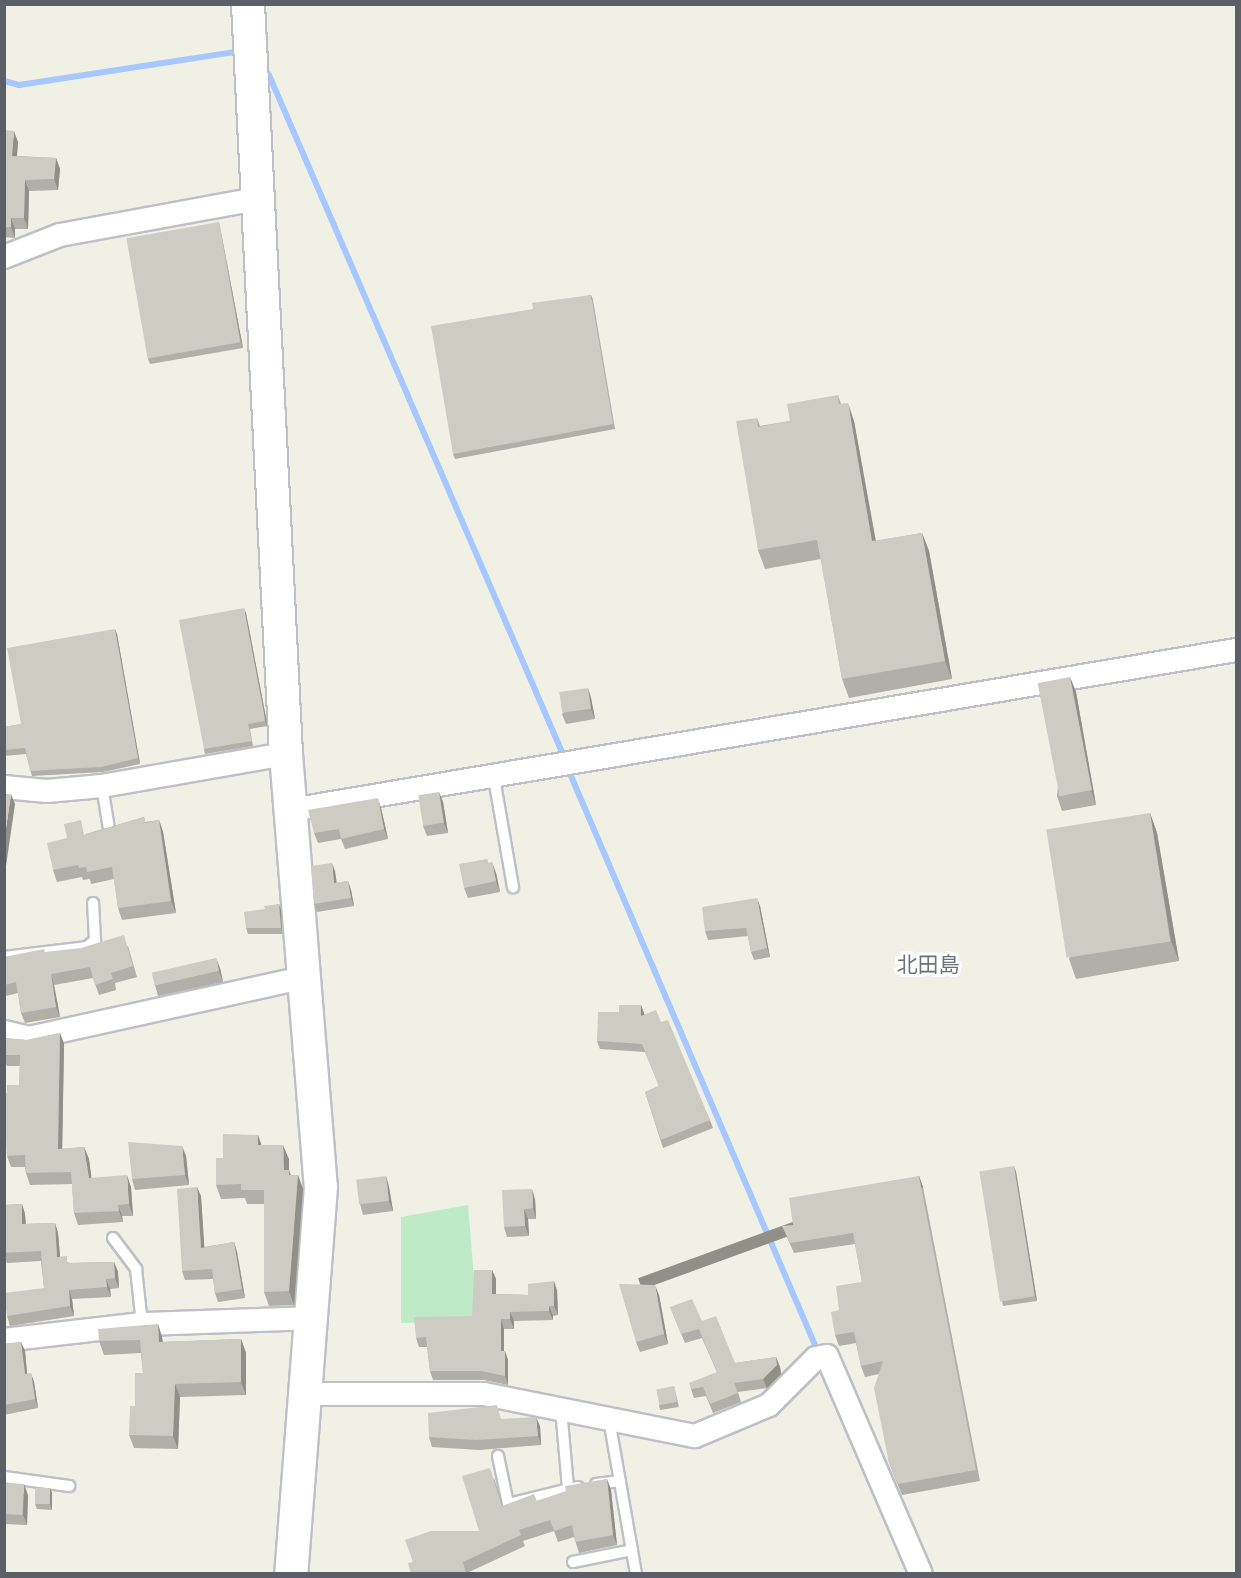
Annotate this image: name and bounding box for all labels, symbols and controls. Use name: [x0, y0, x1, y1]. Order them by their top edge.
district label: 北田島: [897, 951, 959, 977]

